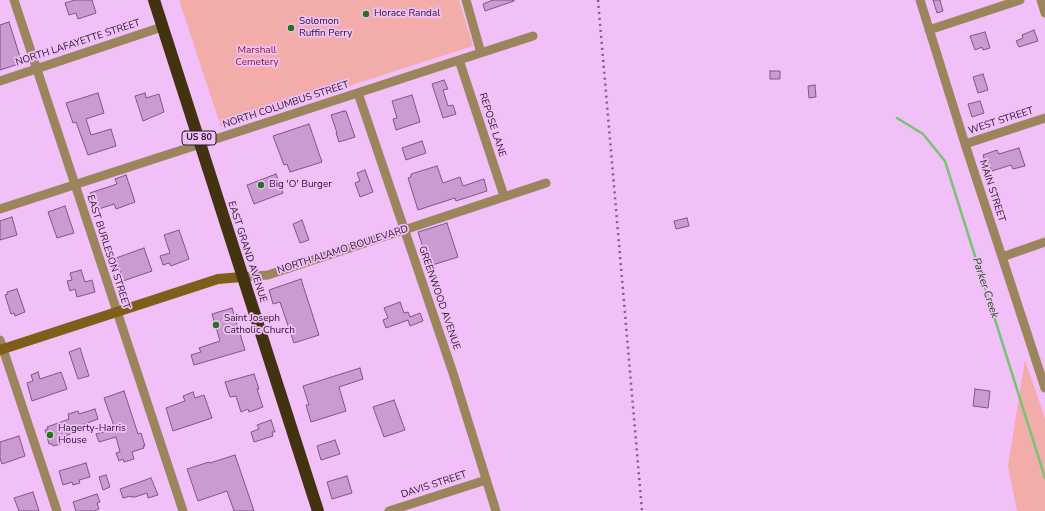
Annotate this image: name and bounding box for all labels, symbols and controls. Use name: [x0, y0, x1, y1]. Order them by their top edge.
place label: Horace Randal: [374, 8, 440, 20]
marker: Horace Randal: [361, 9, 371, 19]
place label: Solomon Ruffin Perry: [299, 16, 352, 40]
street label: NORTH LAFAYETTE STREET: [14, 17, 142, 69]
marker: Solomon Ruffin Perry: [286, 23, 296, 33]
park label: Marshall Cemetery: [235, 45, 279, 68]
street label: NORTH COLUMBUS STREET: [221, 79, 351, 131]
street label: REPOSE LANE: [476, 91, 508, 159]
street label: WEST STREET: [967, 105, 1035, 137]
road number: US 80: [182, 131, 216, 145]
street label: MAIN STREET: [976, 158, 1008, 224]
place label: Big 'O' Burger: [269, 179, 332, 191]
marker: Big 'O' Burger: [256, 180, 266, 190]
street label: EAST BURLESON STREET: [84, 193, 132, 311]
street label: EAST GRAND AVENUE: [225, 200, 269, 304]
street label: NORTH ALAMO BOULEVARD: [276, 223, 410, 277]
street label: GREENWOOD AVENUE: [416, 244, 462, 352]
water label: Parker Creek: [969, 256, 1001, 320]
place label: Saint Joseph Catholic Church: [224, 313, 295, 336]
marker: Saint Joseph Catholic Church: [211, 320, 221, 330]
place label: Hagerty-Harris House: [58, 423, 126, 446]
marker: Hagerty-Harris House: [45, 430, 55, 440]
street label: DAVIS STREET: [400, 469, 468, 501]

